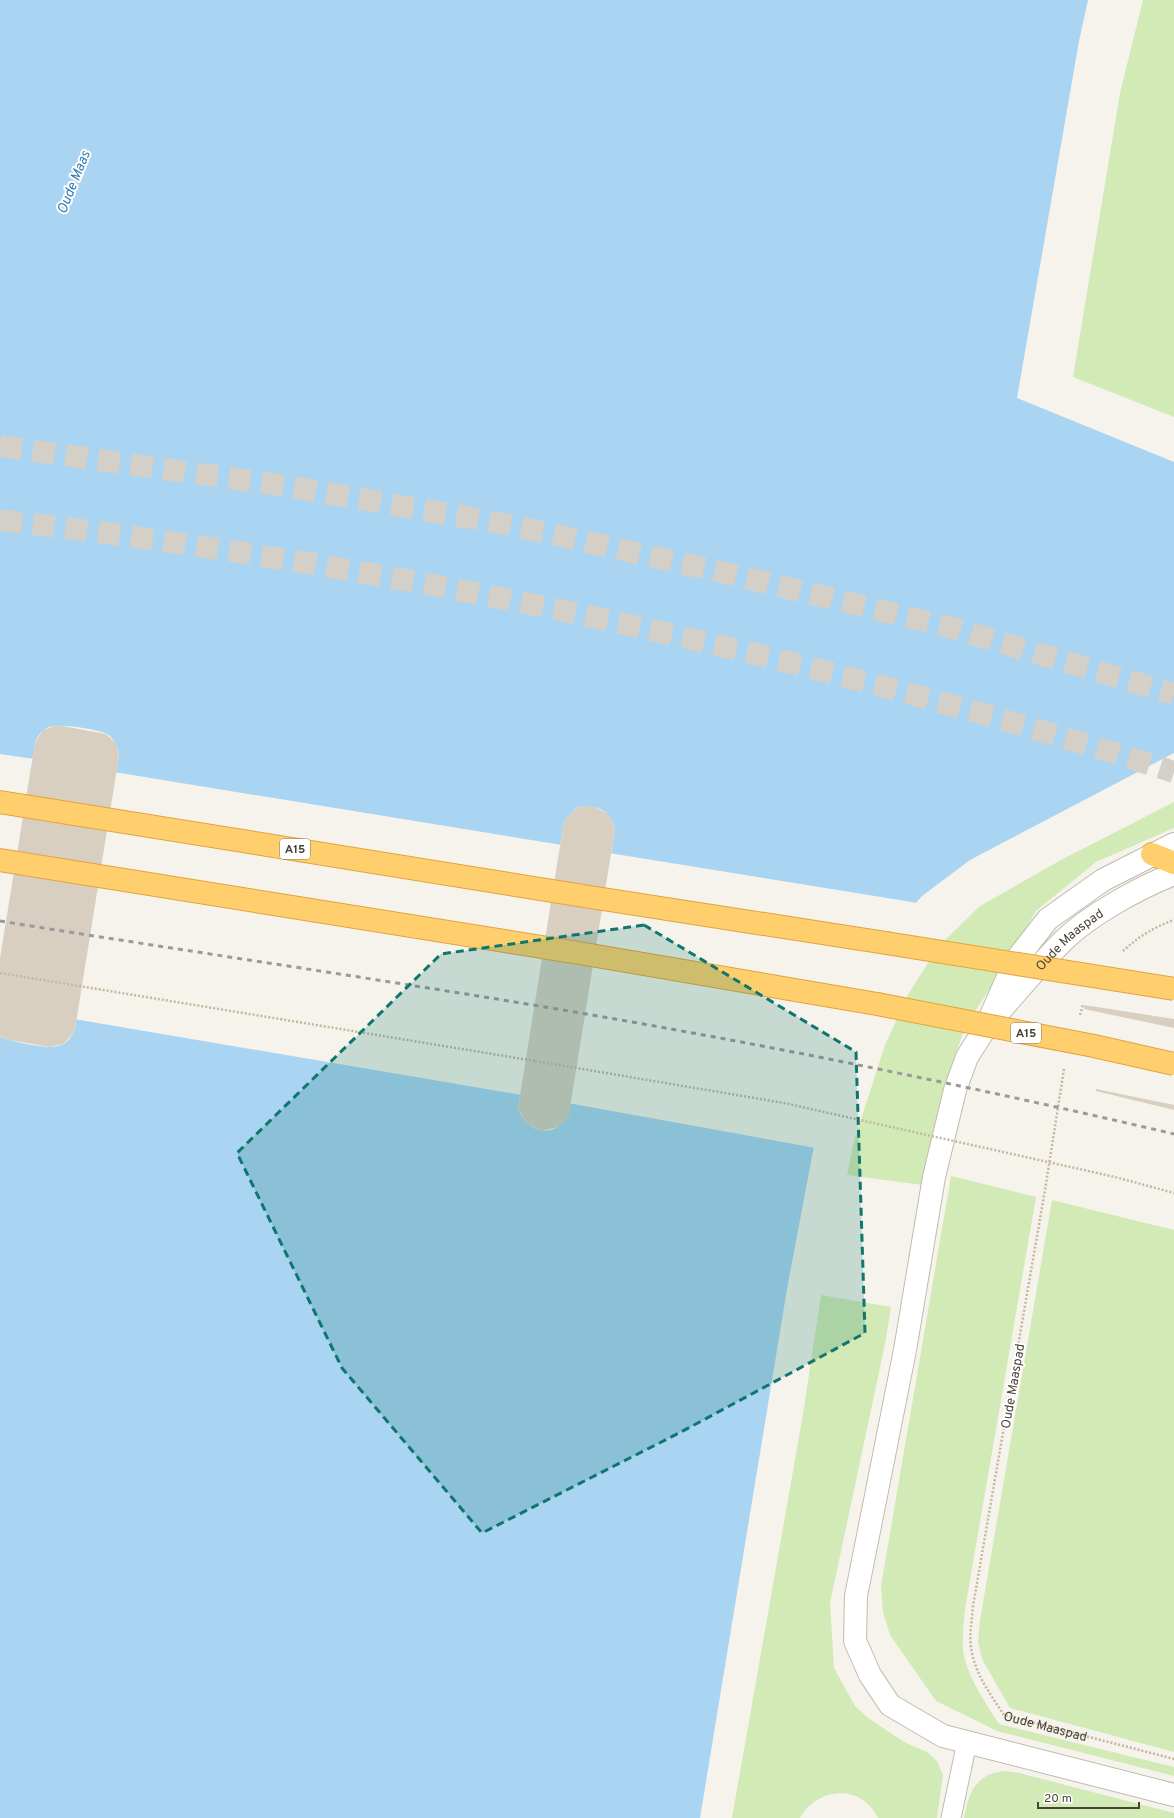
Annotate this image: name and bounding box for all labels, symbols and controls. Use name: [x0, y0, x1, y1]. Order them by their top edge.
water label: Oude Maas: [54, 148, 95, 217]
road number: A15: [280, 839, 310, 859]
street label: Oude Maaspad: [1033, 906, 1107, 975]
road number: A15: [1011, 1023, 1041, 1043]
street label: Oude Maaspad: [999, 1343, 1029, 1430]
street label: Oude Maaspad: [1001, 1709, 1089, 1746]
scale bar: [1038, 1784, 1139, 1810]
text: 20 m: [1044, 1791, 1072, 1807]

